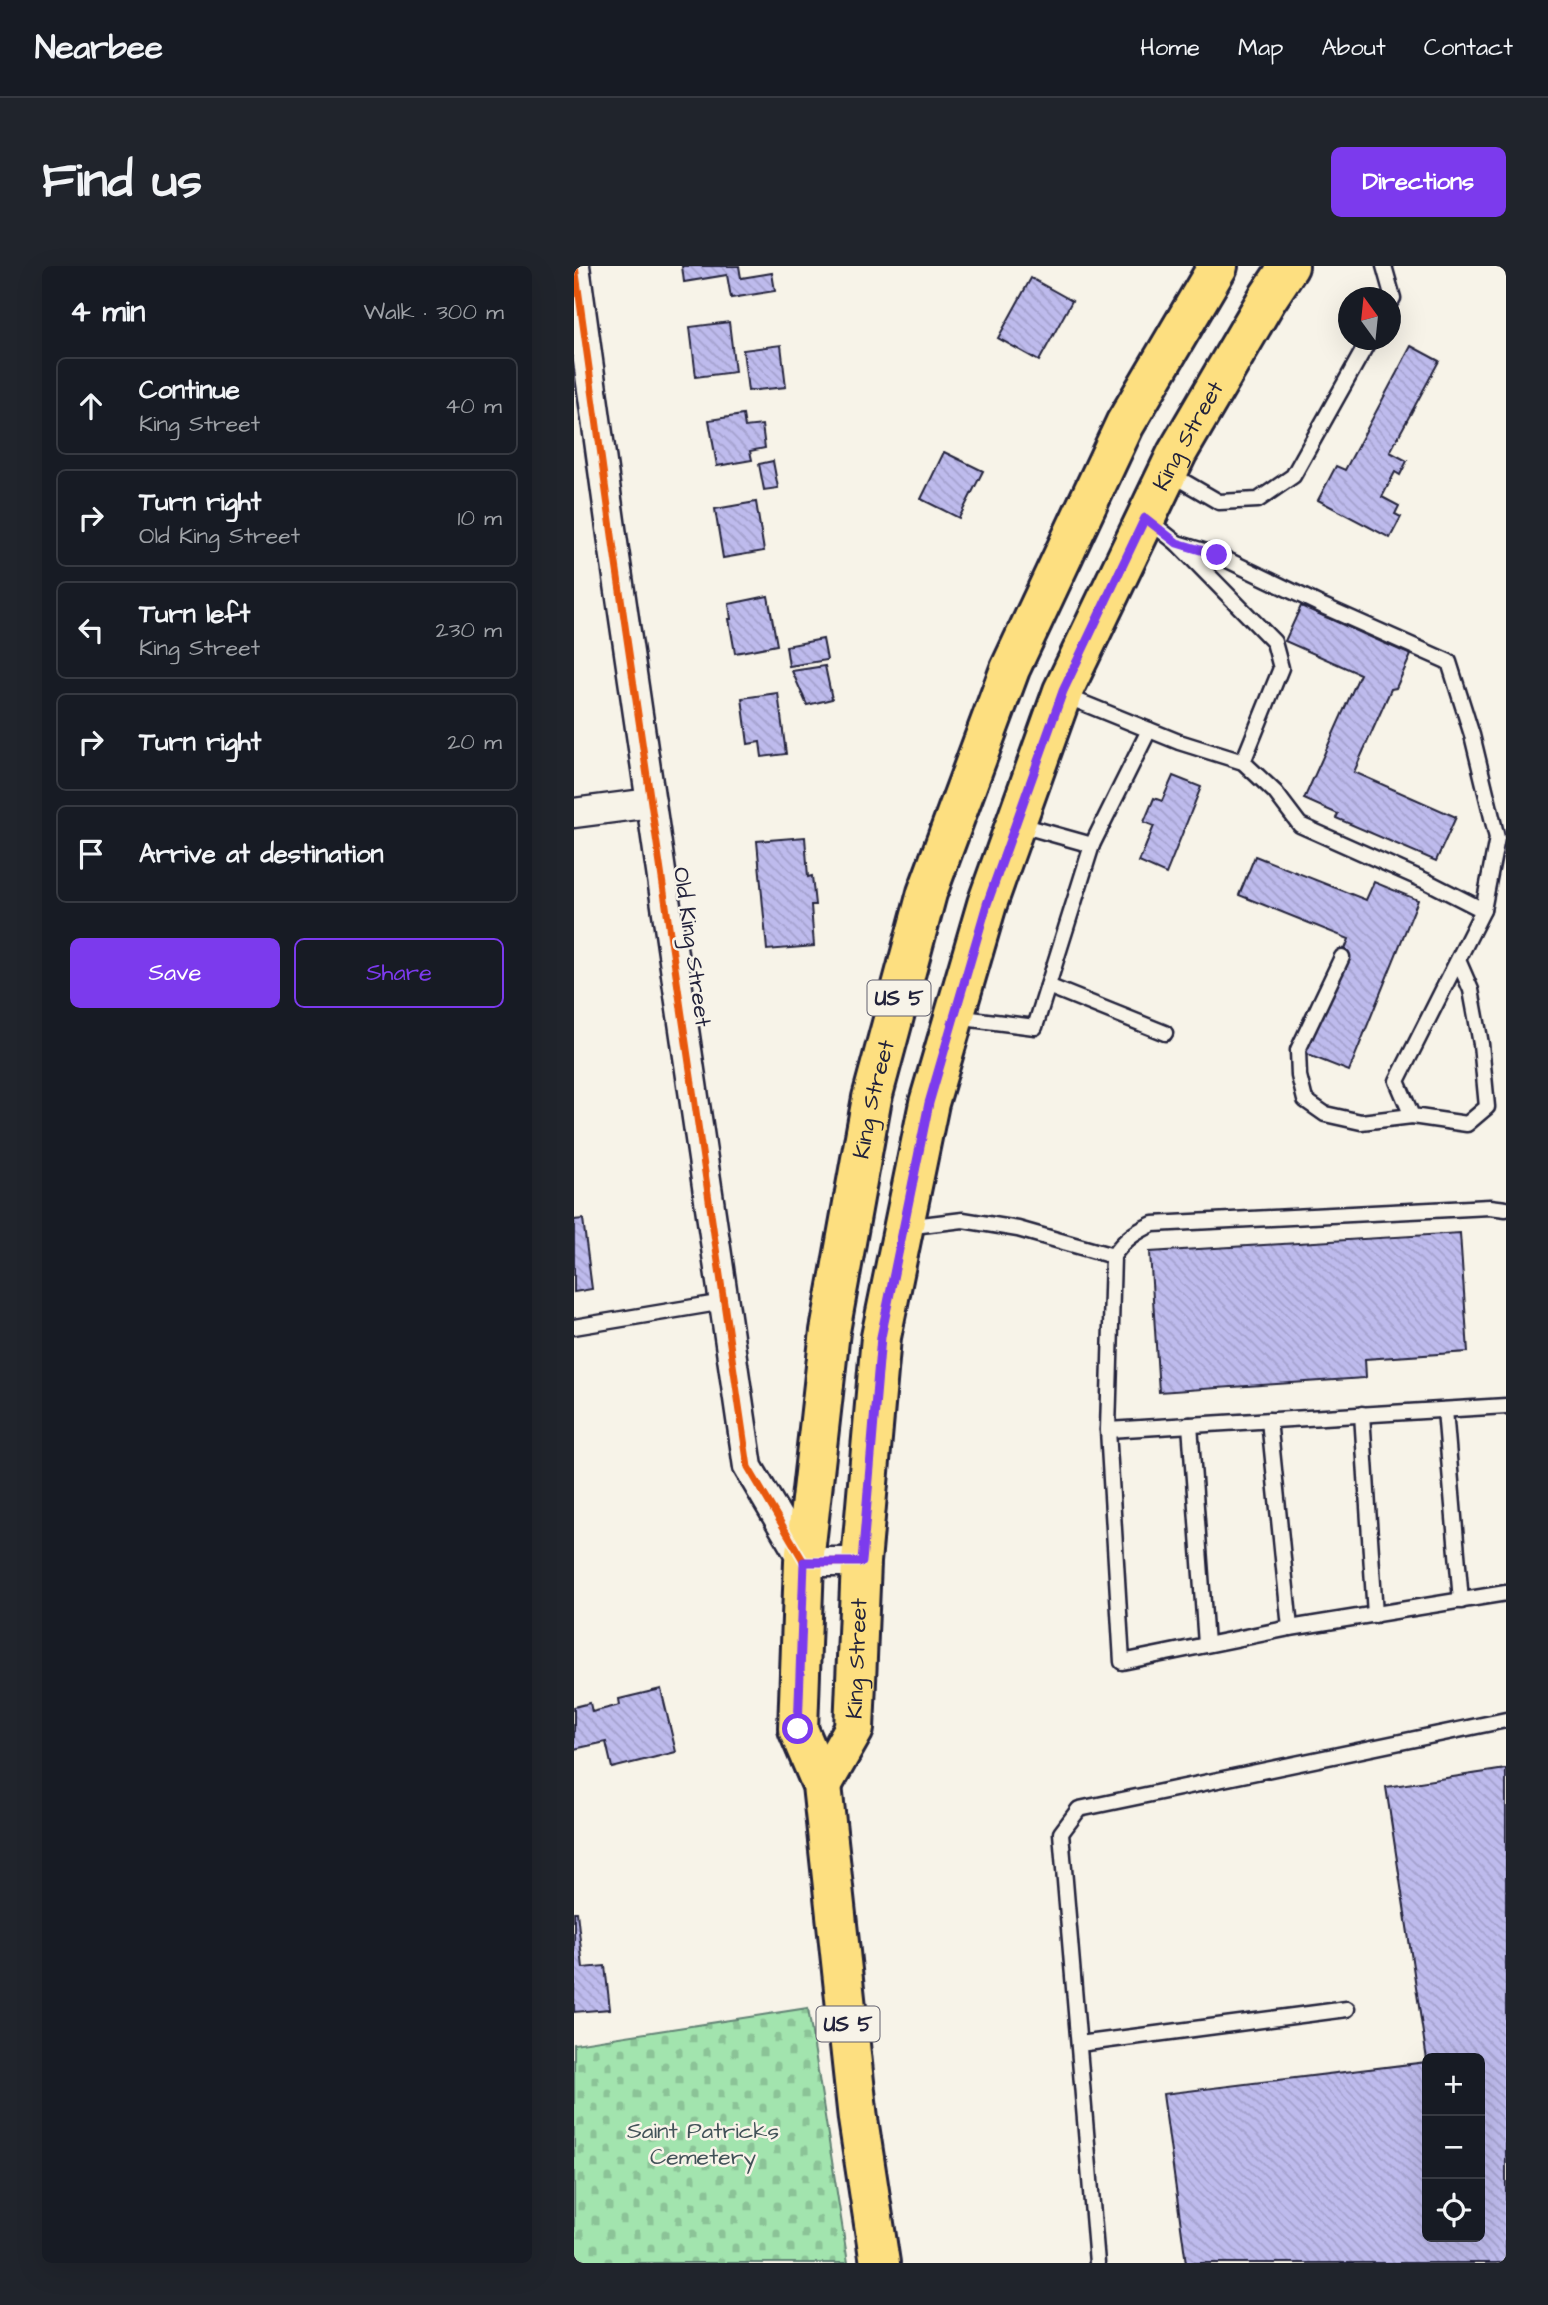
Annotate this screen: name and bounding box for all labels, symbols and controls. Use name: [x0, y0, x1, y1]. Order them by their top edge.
text: Nearbee: [35, 25, 163, 71]
text: Home: [1140, 31, 1200, 65]
text: Map: [1238, 31, 1283, 65]
text: About: [1321, 31, 1386, 65]
text: Contact: [1424, 31, 1513, 65]
button: Directions: [1331, 147, 1506, 217]
text: Find us: [42, 148, 202, 216]
north arrow: [1338, 287, 1401, 350]
text: 4 min: [70, 291, 145, 333]
text: Walk · 300 m: [363, 296, 504, 328]
text: Continue: [139, 372, 240, 408]
street label: King Street: [1145, 375, 1232, 496]
icon: ahead: [72, 387, 110, 425]
text: 40 m: [445, 390, 502, 422]
text: King Street: [139, 408, 260, 440]
text: Turn right: [139, 484, 261, 520]
icon: right: [72, 499, 110, 537]
text: 10 m: [457, 502, 502, 534]
text: Old King Street: [139, 520, 300, 552]
route end: [1201, 539, 1232, 570]
text: Turn left: [139, 596, 250, 632]
icon: left: [72, 611, 110, 649]
text: 230 m: [436, 614, 502, 646]
text: King Street: [139, 632, 260, 664]
icon: right: [72, 723, 110, 761]
text: Turn right: [139, 724, 261, 760]
text: 20 m: [447, 726, 502, 758]
icon: arrive: [72, 835, 110, 873]
text: Arrive at destination: [139, 836, 384, 872]
street label: Old King Street: [664, 865, 719, 1030]
button: Save: [70, 938, 280, 1008]
button: Share: [294, 938, 504, 1008]
road number: US 5: [868, 980, 930, 1016]
street label: King Street: [845, 1036, 903, 1161]
street label: King Street: [838, 1597, 876, 1720]
route start: [782, 1713, 813, 1744]
road number: US 5: [817, 2006, 880, 2042]
map controls: [1422, 2053, 1485, 2242]
button: +: [1422, 2053, 1485, 2116]
park label: Saint Patricks Cemetery: [627, 2115, 779, 2174]
button: −: [1422, 2116, 1485, 2179]
button: locate: [1422, 2179, 1485, 2242]

